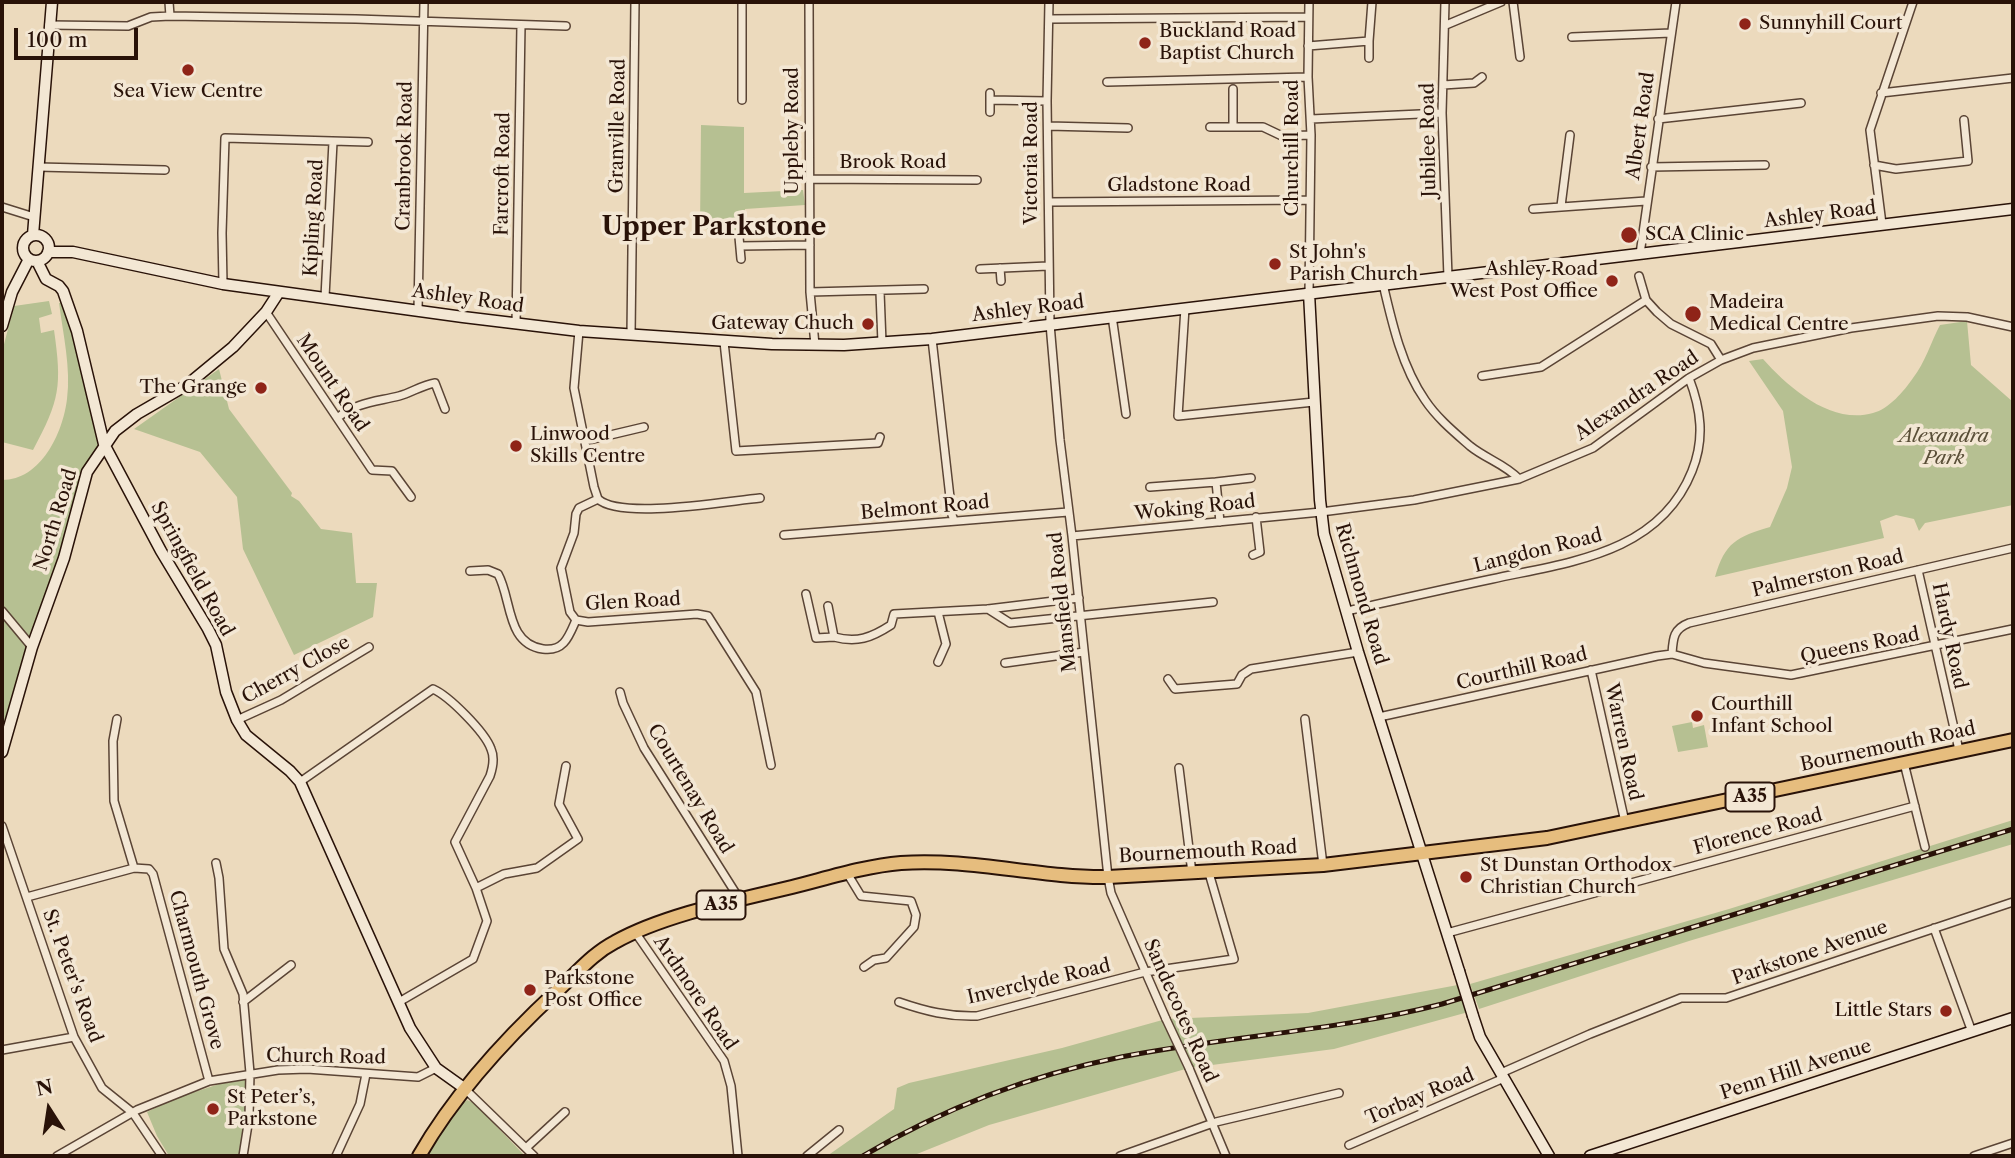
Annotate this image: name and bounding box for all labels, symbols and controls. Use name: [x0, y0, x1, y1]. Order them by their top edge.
place label: Sunnyhill Court: [1759, 13, 1903, 35]
scale bar: [18, 14, 142, 58]
marker: Sunnyhill Court: [1737, 16, 1753, 32]
place label: Buckland Road Baptist Church: [1159, 21, 1296, 65]
text: 100 m: [27, 27, 88, 52]
marker: Buckland Road Baptist Church: [1137, 35, 1153, 51]
street label: Granville Road: [605, 58, 631, 194]
marker: Sea View Centre: [180, 62, 196, 78]
street label: Uppleby Road: [782, 67, 804, 195]
street label: Albert Road: [1622, 71, 1660, 181]
street label: Churchill Road: [1282, 80, 1304, 216]
place label: Sea View Centre: [113, 81, 263, 103]
street label: Cranbrook Road: [392, 81, 418, 231]
street label: Jubilee Road: [1417, 83, 1441, 197]
street label: Victoria Road: [1021, 101, 1043, 225]
street label: Farcroft Road: [491, 112, 515, 236]
street label: Brook Road: [839, 152, 947, 174]
street label: Kipling Road: [300, 159, 328, 277]
street label: Gladstone Road: [1107, 175, 1251, 197]
street label: Ashley Road: [1763, 197, 1877, 233]
district label: Upper Parkstone: [602, 211, 826, 243]
place label: SCA Clinic: [1645, 224, 1744, 246]
marker: SCA Clinic: [1619, 225, 1639, 245]
place label: St John's Parish Church: [1289, 242, 1418, 286]
marker: St John's Parish Church: [1267, 256, 1283, 272]
place label: Ashley Road West Post Office: [1450, 259, 1598, 303]
marker: Ashley Road West Post Office: [1604, 273, 1620, 289]
street label: Ashley Road: [411, 280, 525, 318]
street label: Ashley Road: [971, 291, 1085, 327]
place label: Madeira Medical Centre: [1709, 292, 1849, 336]
marker: Madeira Medical Centre: [1683, 304, 1703, 324]
place label: Gateway Chuch: [711, 313, 854, 335]
marker: Gateway Chuch: [860, 316, 876, 332]
street label: Mount Road: [291, 330, 373, 436]
street label: Alexandra Road: [1571, 346, 1703, 446]
place label: The Grange: [139, 377, 247, 399]
marker: The Grange: [253, 380, 269, 396]
place label: Linwood Skills Centre: [530, 424, 645, 468]
park label: Alexandra Park: [1899, 426, 1989, 470]
marker: Linwood Skills Centre: [508, 438, 524, 454]
street label: North Road: [30, 466, 82, 574]
street label: Woking Road: [1133, 490, 1257, 526]
street label: Belmont Road: [859, 491, 991, 525]
street label: Springfield Road: [146, 498, 238, 640]
street label: Richmond Road: [1330, 520, 1392, 668]
street label: Langdon Road: [1471, 524, 1605, 578]
street label: Mansfield Road: [1044, 531, 1082, 673]
street label: Palmerston Road: [1750, 545, 1906, 603]
street label: Hardy Road: [1927, 581, 1971, 691]
street label: Glen Road: [585, 588, 681, 616]
street label: Queens Road: [1798, 623, 1922, 669]
street label: Cherry Close: [238, 631, 354, 709]
street label: Courthill Road: [1454, 643, 1590, 695]
street label: Warren Road: [1599, 681, 1647, 803]
place label: Courthill Infant School: [1711, 694, 1833, 738]
marker: Courthill Infant School: [1689, 708, 1705, 724]
street label: Bournemouth Road: [1798, 717, 1978, 777]
street label: Courtenay Road: [642, 720, 738, 858]
road number: A35: [1726, 782, 1774, 812]
street label: Florence Road: [1691, 804, 1825, 860]
street label: Bournemouth Road: [1118, 836, 1298, 868]
place label: St Dunstan Orthodox Christian Church: [1480, 855, 1672, 899]
marker: St Dunstan Orthodox Christian Church: [1458, 869, 1474, 885]
street label: Charmouth Grove: [164, 888, 228, 1052]
road number: A35: [696, 890, 746, 920]
street label: St. Peter's Road: [37, 906, 107, 1046]
street label: Parkstone Avenue: [1729, 916, 1891, 990]
street label: Ardmore Road: [648, 931, 742, 1055]
street label: Sandecotes Road: [1138, 936, 1222, 1086]
street label: Inverclyde Road: [965, 954, 1113, 1010]
place label: Parkstone Post Office: [544, 968, 642, 1012]
marker: Parkstone Post Office: [522, 982, 538, 998]
place label: Little Stars: [1835, 1000, 1932, 1022]
marker: Little Stars: [1938, 1003, 1954, 1019]
street label: Penn Hill Avenue: [1718, 1035, 1874, 1105]
street label: Church Road: [266, 1045, 386, 1069]
street label: Torbay Road: [1362, 1064, 1478, 1130]
north arrow: [14, 1074, 84, 1144]
text: N: [34, 1075, 55, 1101]
place label: St Peter’s, Parkstone: [227, 1087, 317, 1131]
marker: St Peter’s, Parkstone: [205, 1101, 221, 1117]

